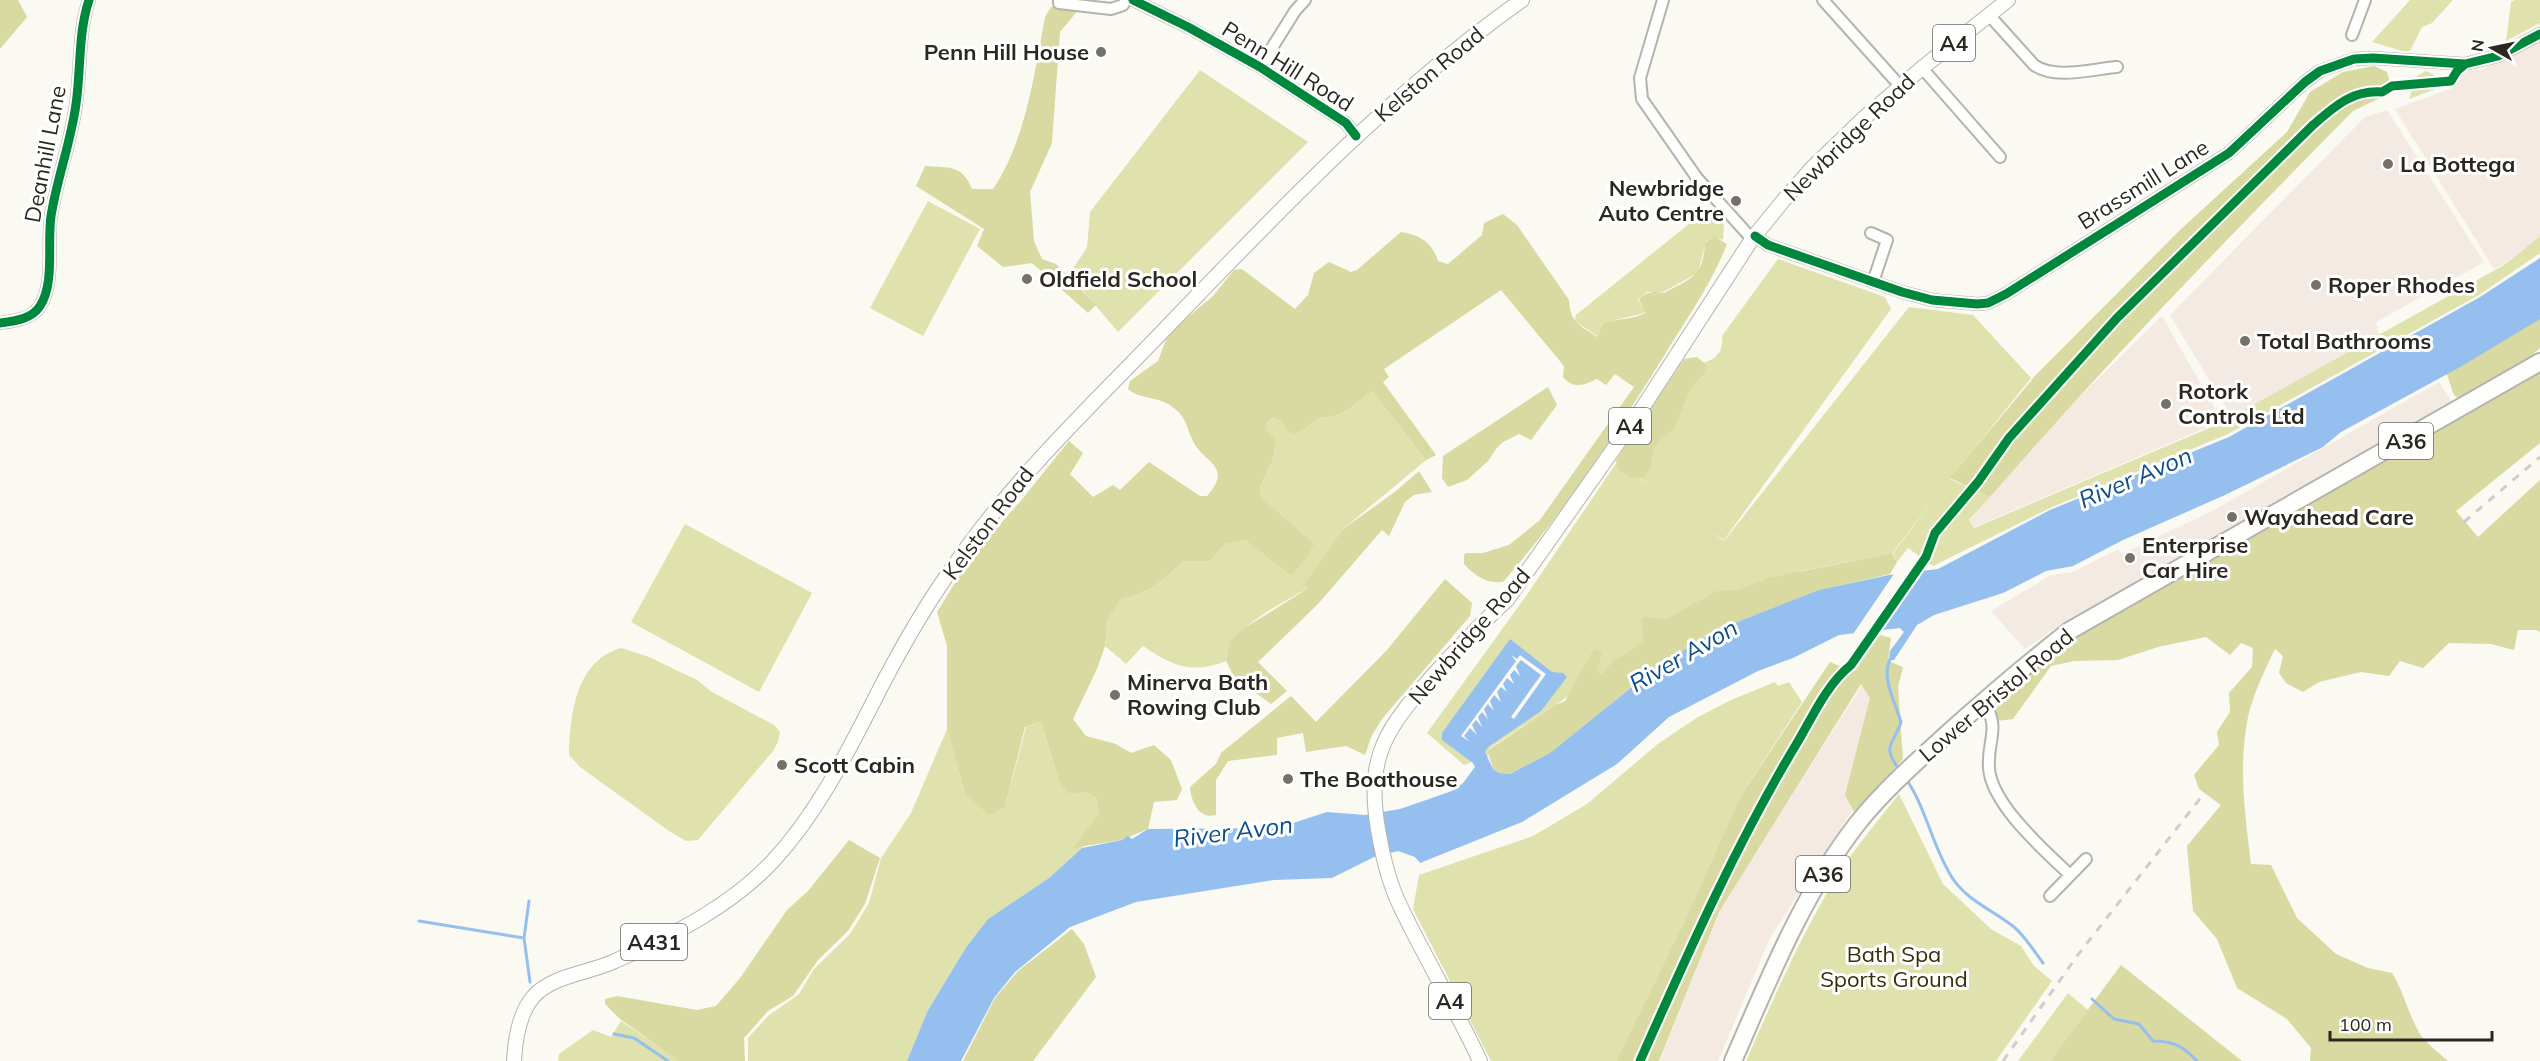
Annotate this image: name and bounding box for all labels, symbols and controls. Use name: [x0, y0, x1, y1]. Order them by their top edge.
street label: Penn Hill Road: [1217, 14, 1359, 118]
north arrow: [2462, 18, 2522, 78]
street label: Kelston Road: [1369, 20, 1489, 128]
road number: A4: [1933, 25, 1975, 61]
place label: Penn Hill House: [924, 38, 1089, 66]
text: N: [2466, 38, 2488, 53]
marker: Penn Hill House: [1094, 45, 1108, 59]
street label: Newbridge Road: [1777, 67, 1921, 207]
street label: Deanhill Lane: [18, 83, 72, 225]
street label: Brassmill Lane: [2073, 133, 2213, 235]
place label: La Bottega: [2400, 150, 2515, 178]
marker: La Bottega: [2381, 157, 2395, 171]
place label: Newbridge Auto Centre: [1599, 174, 1724, 227]
marker: Newbridge Auto Centre: [1729, 194, 1743, 208]
place label: Oldfield School: [1039, 265, 1197, 293]
place label: Roper Rhodes: [2328, 271, 2475, 299]
marker: Oldfield School: [1020, 272, 1034, 286]
marker: Roper Rhodes: [2309, 278, 2323, 292]
place label: Total Bathrooms: [2257, 327, 2431, 355]
marker: Total Bathrooms: [2238, 334, 2252, 348]
place label: Rotork Controls Ltd: [2178, 377, 2305, 430]
marker: Rotork Controls Ltd: [2159, 397, 2173, 411]
road number: A4: [1609, 408, 1651, 444]
road number: A36: [2379, 423, 2433, 459]
water label: River Avon: [2074, 440, 2196, 514]
street label: Kelston Road: [936, 461, 1040, 585]
place label: Wayahead Care: [2244, 503, 2414, 531]
marker: Wayahead Care: [2225, 510, 2239, 524]
place label: Enterprise Car Hire: [2142, 531, 2248, 584]
marker: Enterprise Car Hire: [2123, 551, 2137, 565]
street label: Newbridge Road: [1402, 562, 1536, 710]
water label: River Avon: [1623, 612, 1743, 698]
street label: Lower Bristol Road: [1913, 622, 2079, 768]
place label: Minerva Bath Rowing Club: [1127, 668, 1268, 721]
marker: Minerva Bath Rowing Club: [1108, 688, 1122, 702]
place label: Scott Cabin: [794, 751, 915, 779]
marker: Scott Cabin: [775, 758, 789, 772]
place label: The Boathouse: [1300, 765, 1458, 793]
marker: The Boathouse: [1281, 772, 1295, 786]
water label: River Avon: [1171, 809, 1295, 853]
road number: A36: [1796, 856, 1850, 892]
road number: A431: [621, 924, 687, 960]
park label: Bath Spa Sports Ground: [1820, 940, 1968, 993]
road number: A4: [1429, 983, 1471, 1019]
scale bar: [2330, 1004, 2492, 1042]
text: 100 m: [2339, 1013, 2392, 1036]

